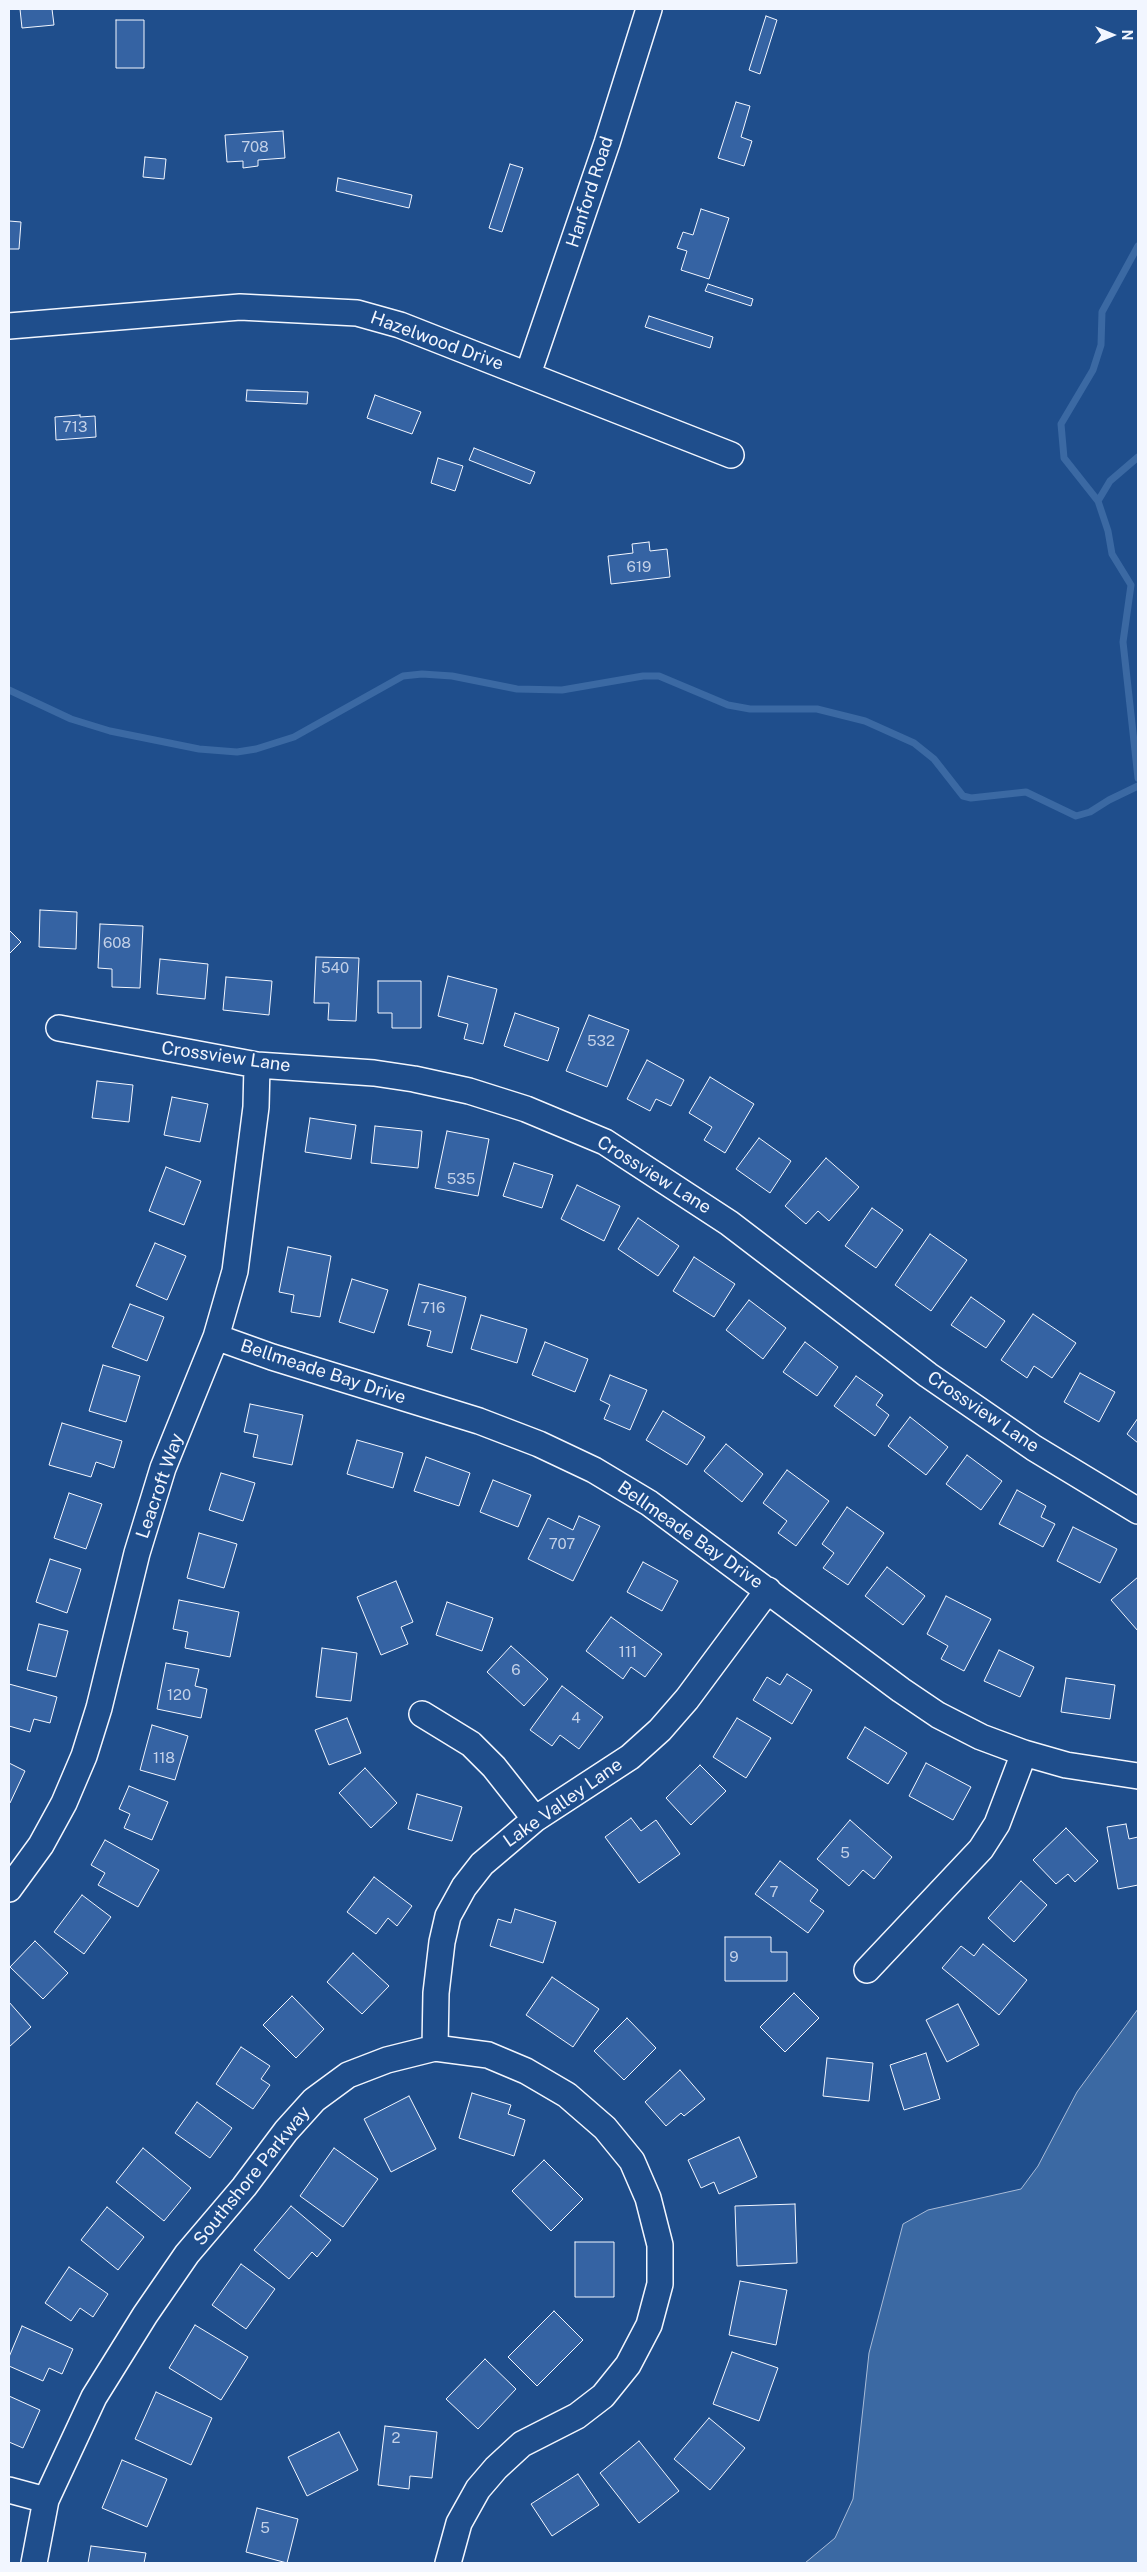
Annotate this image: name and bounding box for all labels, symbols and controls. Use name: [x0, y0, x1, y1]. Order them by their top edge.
north arrow: [1087, 10, 1137, 60]
text: N: [1119, 30, 1135, 40]
street label: Hanford Road: [562, 134, 618, 250]
house number: 708: [241, 138, 269, 156]
street label: Hazelwood Drive: [368, 307, 506, 375]
house number: 713: [63, 418, 87, 436]
house number: 619: [627, 558, 651, 576]
house number: 608: [103, 934, 131, 952]
house number: 540: [321, 959, 349, 977]
house number: 532: [587, 1032, 615, 1050]
street label: Crossview Lane: [160, 1037, 292, 1077]
street label: Crossview Lane: [593, 1131, 715, 1219]
house number: 535: [447, 1170, 475, 1188]
house number: 716: [421, 1299, 445, 1317]
street label: Bellmeade Bay Drive: [238, 1335, 408, 1409]
street label: Crossview Lane: [923, 1367, 1043, 1457]
street label: Leacroft Way: [132, 1430, 188, 1542]
street label: Bellmeade Bay Drive: [613, 1477, 767, 1593]
house number: 707: [549, 1535, 575, 1553]
house number: 111: [619, 1643, 637, 1661]
house number: 6: [511, 1661, 521, 1679]
house number: 120: [167, 1686, 191, 1704]
house number: 4: [571, 1709, 581, 1727]
house number: 118: [153, 1749, 175, 1767]
street label: Lake Valley Lane: [499, 1754, 627, 1852]
house number: 5: [840, 1844, 850, 1862]
house number: 7: [769, 1883, 779, 1901]
house number: 9: [729, 1948, 739, 1966]
street label: Southshore Parkway: [189, 2102, 315, 2250]
house number: 2: [392, 2429, 400, 2447]
house number: 5: [260, 2519, 270, 2537]

